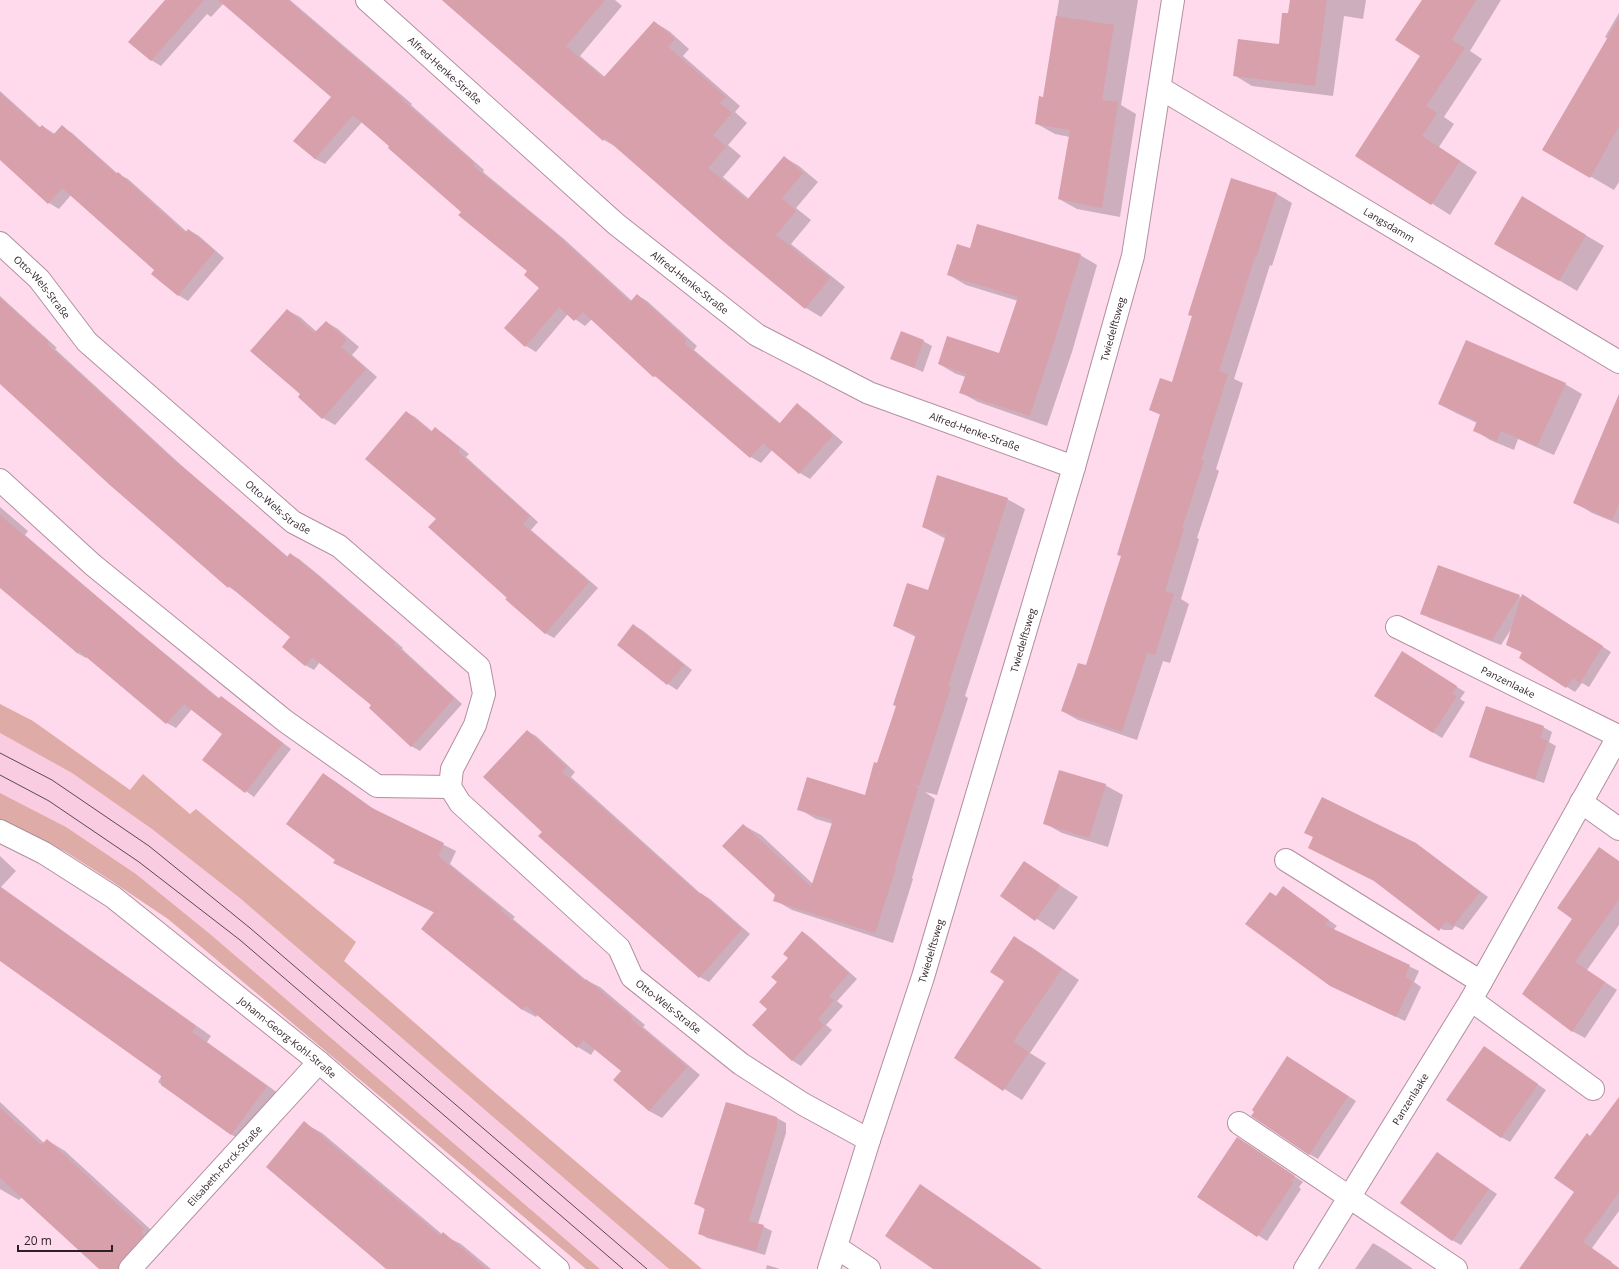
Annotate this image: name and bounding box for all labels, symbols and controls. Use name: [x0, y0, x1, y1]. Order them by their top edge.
street label: Alfred-Henke-Straße: [405, 33, 485, 107]
street label: Langsdamm: [1361, 204, 1417, 246]
street label: Alfred-Henke-Straße: [648, 247, 732, 317]
street label: Otto-Wels-Straße: [11, 252, 74, 322]
street label: Twiedelftsweg: [1097, 295, 1128, 363]
street label: Alfred-Henke-Straße: [928, 408, 1022, 454]
street label: Otto-Wels-Straße: [243, 477, 314, 537]
street label: Twiedelftsweg: [1007, 606, 1039, 674]
street label: Panzenlaake: [1479, 663, 1538, 701]
street label: Twiedelftsweg: [915, 917, 947, 985]
street label: Otto-Wels-Straße: [633, 976, 705, 1037]
street label: Johann-Georg-Kohl-Straße: [235, 993, 340, 1081]
street label: Panzenlaake: [1389, 1070, 1432, 1127]
street label: Elisabeth-Forck-Straße: [184, 1122, 265, 1209]
scale bar: [18, 1227, 112, 1253]
text: 20 m: [24, 1232, 52, 1249]

